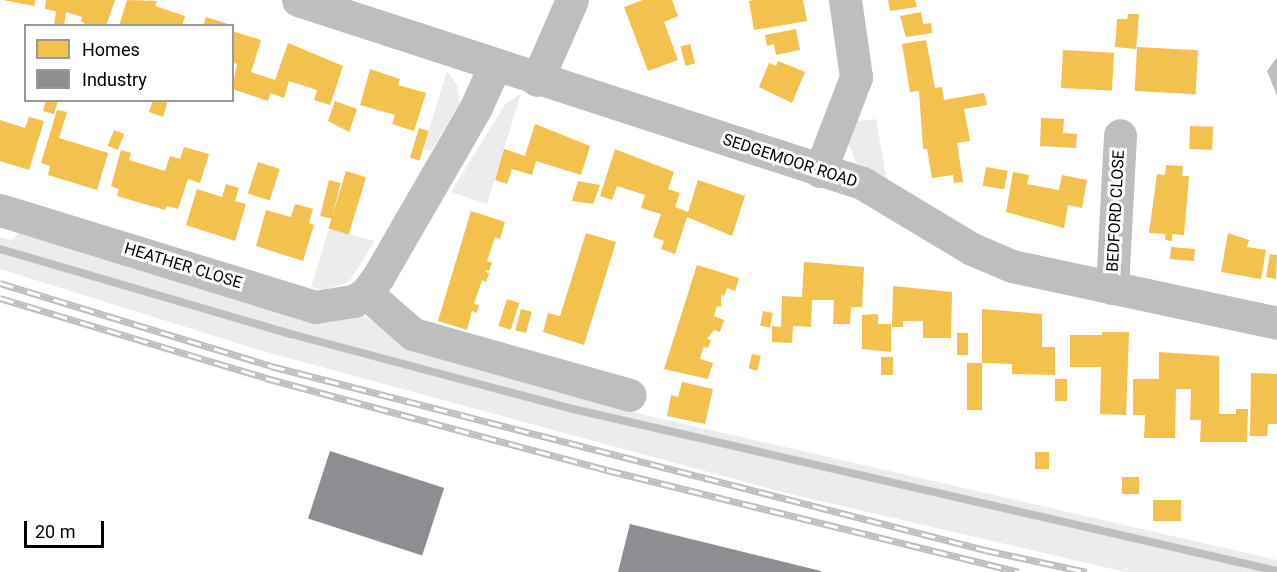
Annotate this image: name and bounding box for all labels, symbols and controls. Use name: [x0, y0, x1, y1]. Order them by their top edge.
legend: [24, 24, 234, 102]
text: Homes: [82, 39, 140, 60]
text: Industry: [82, 69, 147, 90]
street label: SEDGEMOOR ROAD: [720, 130, 860, 192]
street label: BEDFORD CLOSE: [1103, 150, 1129, 272]
street label: HEATHER CLOSE: [122, 239, 244, 293]
scale bar: [27, 509, 106, 547]
text: 20 m: [35, 521, 75, 542]

